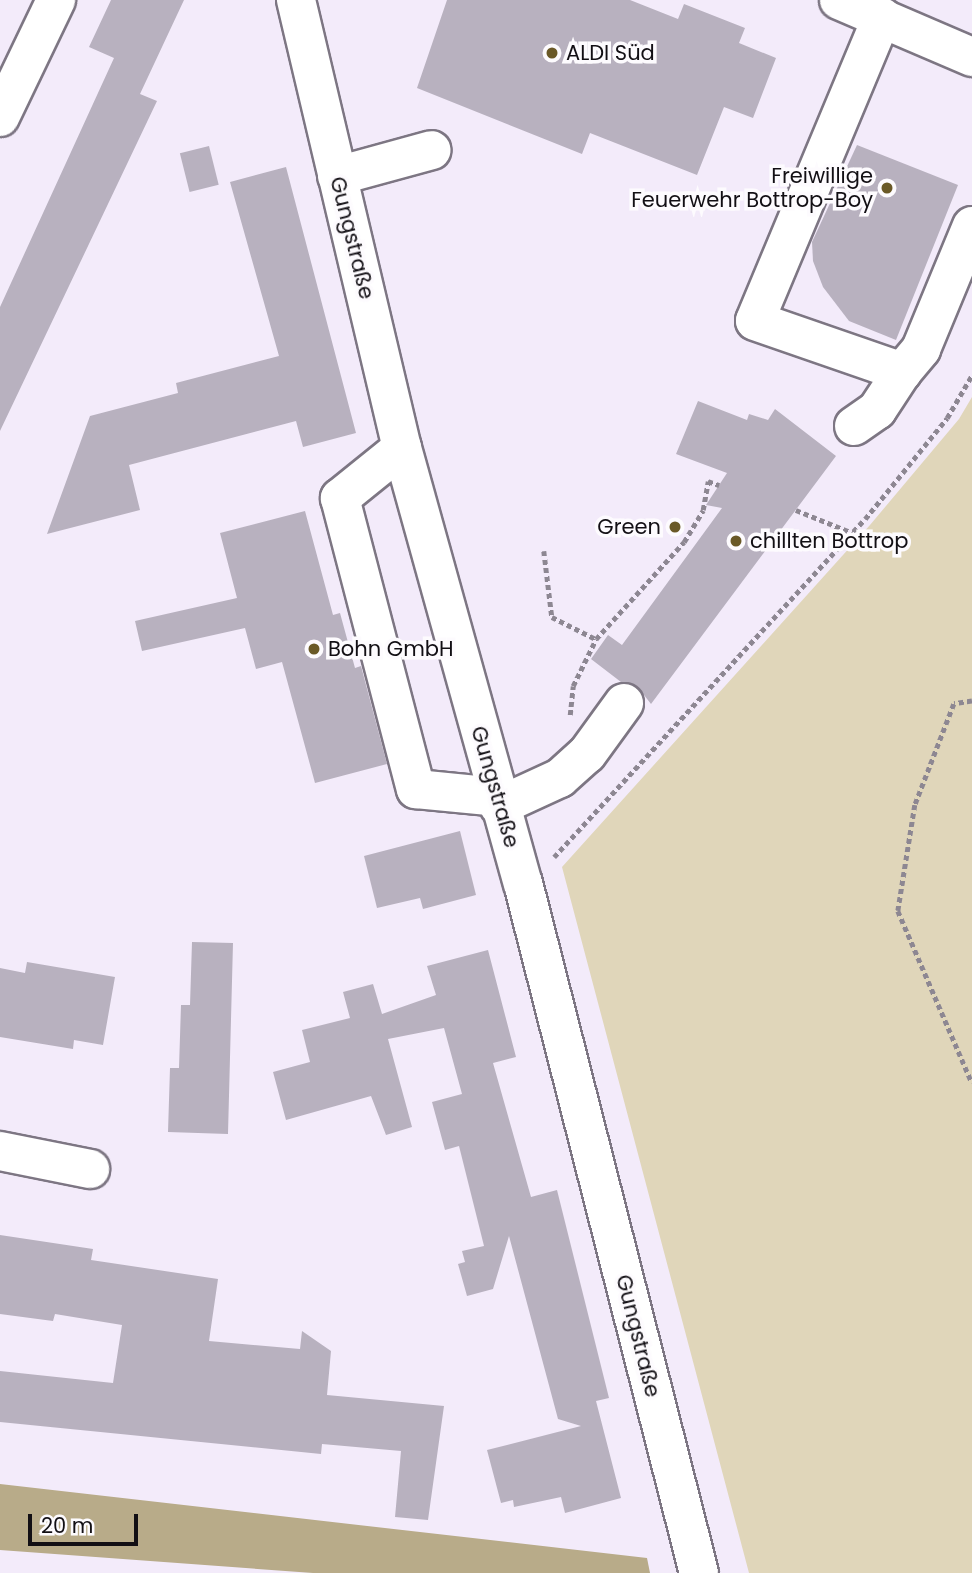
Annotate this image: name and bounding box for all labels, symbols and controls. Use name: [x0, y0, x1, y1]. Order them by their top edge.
place label: ALDI Süd: [566, 40, 655, 66]
marker: ALDI Süd: [544, 45, 560, 61]
place label: Freiwillige Feuerwehr Bottrop-Boy: [631, 163, 873, 213]
street label: Gungstraße: [325, 174, 379, 302]
marker: Freiwillige Feuerwehr Bottrop-Boy: [879, 180, 895, 196]
place label: Green: [597, 514, 661, 540]
marker: Green: [667, 519, 683, 535]
place label: chillten Bottrop: [750, 528, 908, 554]
marker: chillten Bottrop: [728, 533, 744, 549]
place label: Bohn GmbH: [328, 636, 453, 662]
marker: Bohn GmbH: [306, 641, 322, 657]
street label: Gungstraße: [466, 723, 524, 851]
street label: Gungstraße: [611, 1272, 665, 1400]
scale bar: [32, 1500, 142, 1544]
text: 20 m: [41, 1511, 94, 1540]

